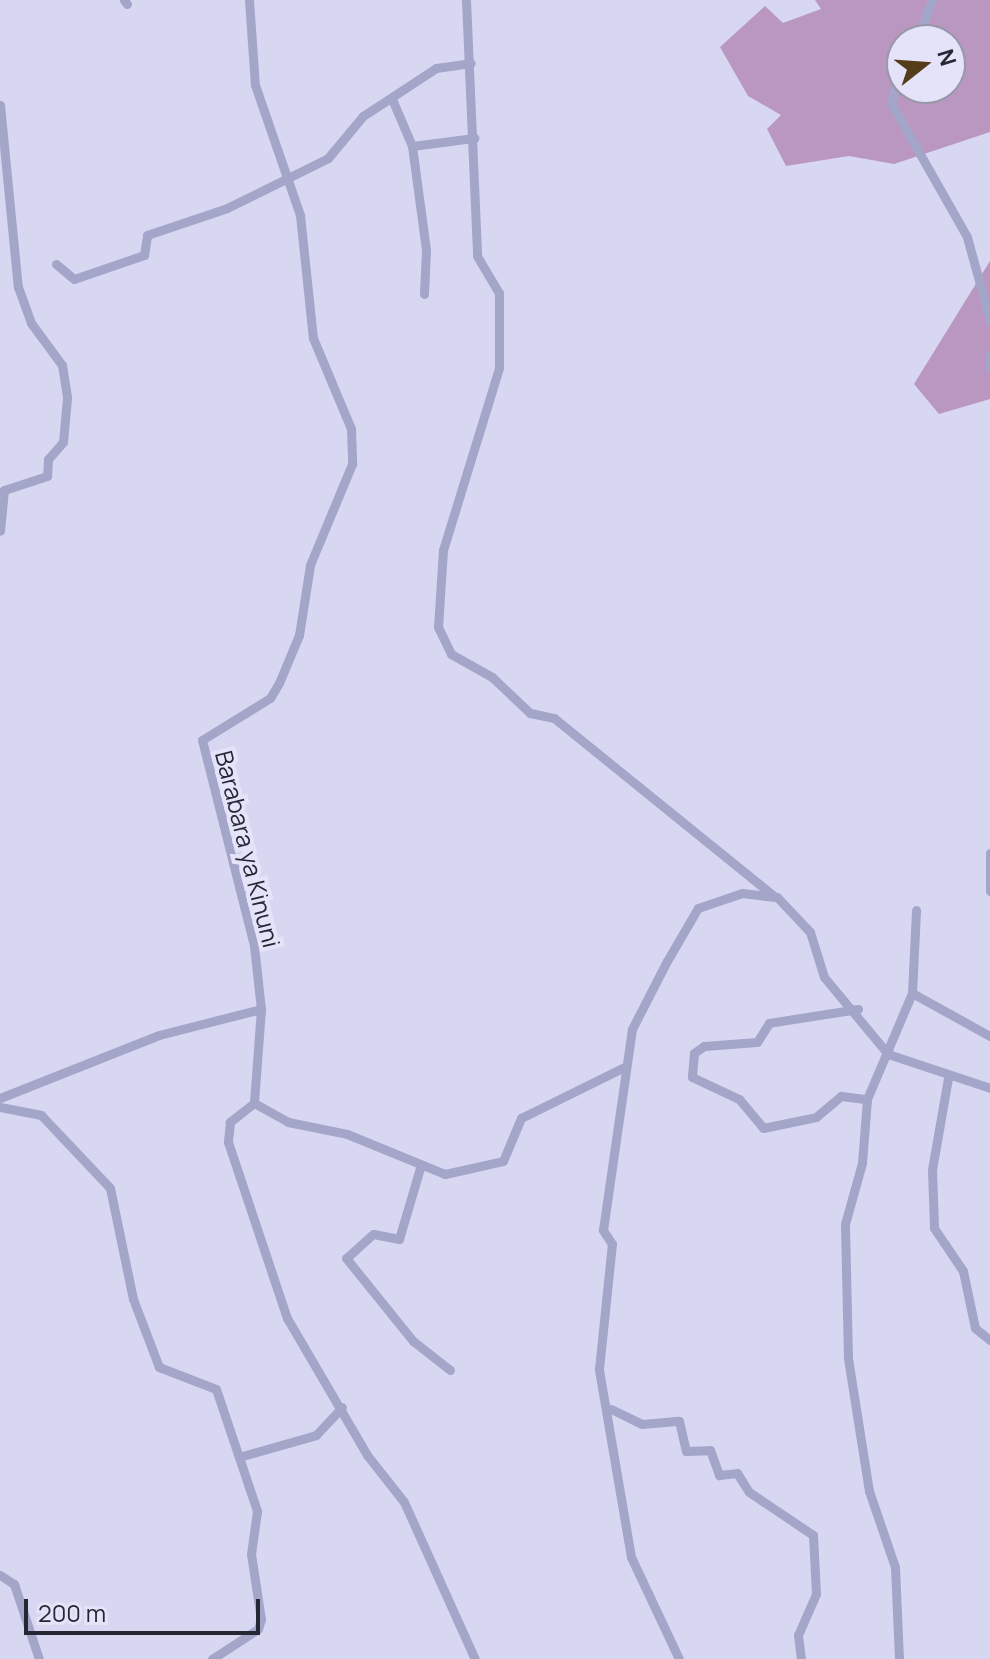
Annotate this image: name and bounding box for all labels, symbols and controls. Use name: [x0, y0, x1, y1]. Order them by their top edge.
north arrow: [886, 24, 966, 104]
text: N: [930, 46, 964, 69]
street label: Barabara ya Kinuni: [210, 748, 286, 950]
scale bar: [28, 1583, 264, 1633]
text: 200 m: [38, 1596, 106, 1629]

